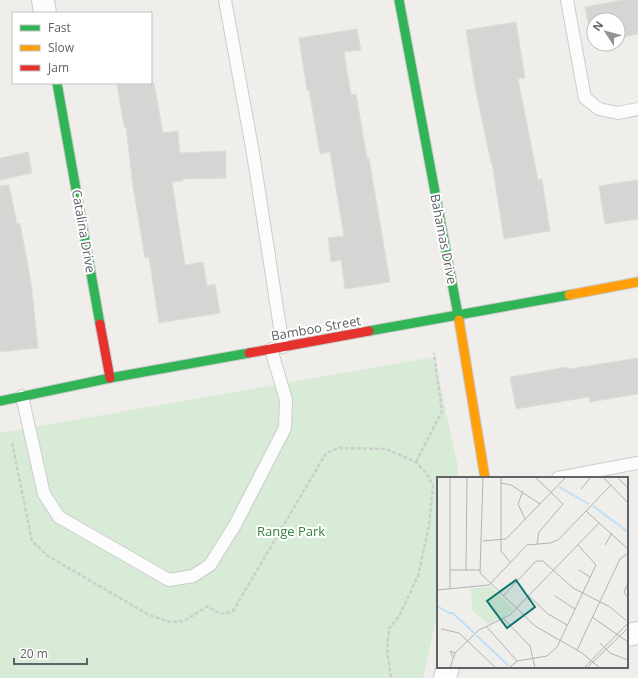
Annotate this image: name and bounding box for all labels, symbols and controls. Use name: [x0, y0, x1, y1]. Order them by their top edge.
legend: [12, 12, 152, 84]
north arrow: [586, 12, 626, 52]
text: N: [589, 18, 606, 34]
text: Fast: [48, 19, 71, 36]
text: Slow: [48, 39, 75, 56]
text: Jam: [47, 59, 69, 76]
street label: Catalina Drive: [68, 188, 100, 274]
street label: Bahamas Drive: [426, 192, 462, 286]
street label: Bamboo Street: [270, 311, 363, 345]
inset map: [437, 477, 628, 668]
park label: Range Park: [257, 522, 325, 540]
scale bar: [14, 640, 87, 666]
text: 20 m: [20, 645, 48, 662]

